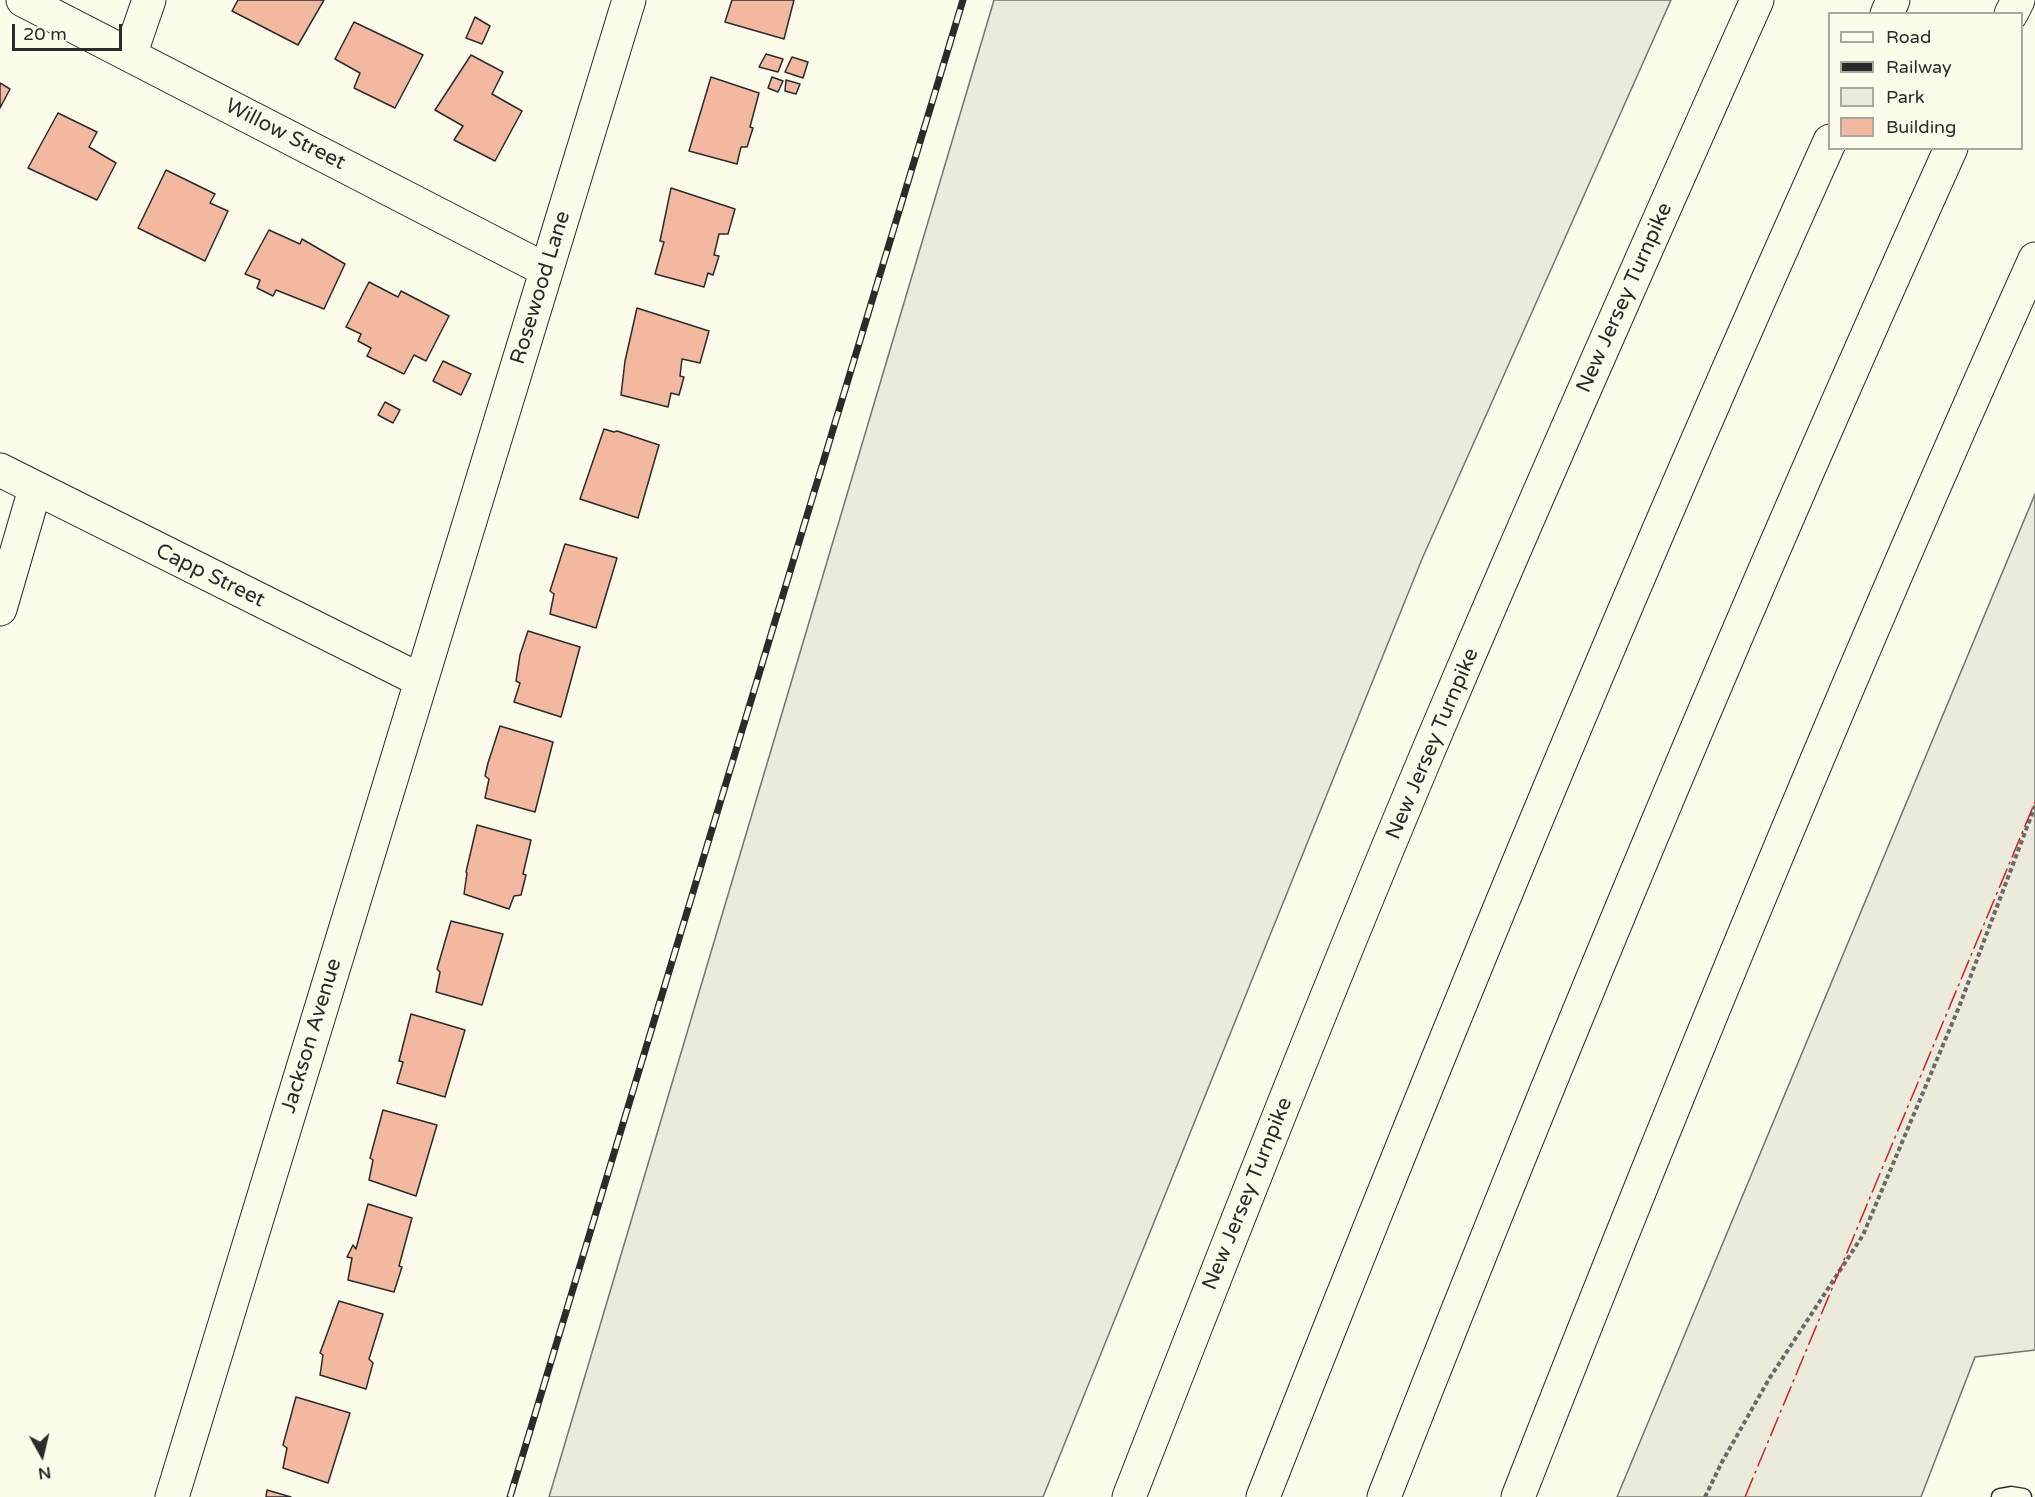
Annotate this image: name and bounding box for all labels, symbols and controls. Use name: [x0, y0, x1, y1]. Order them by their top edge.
scale bar: [15, 12, 124, 50]
legend: [1828, 12, 2023, 150]
text: 20 m: [23, 23, 67, 45]
text: Road: [1886, 26, 1931, 48]
text: Railway: [1886, 56, 1952, 78]
text: Park: [1886, 86, 1924, 108]
street label: Willow Street: [221, 94, 349, 176]
text: Building: [1886, 116, 1956, 138]
street label: New Jersey Turnpike: [1572, 199, 1678, 397]
street label: Rosewood Lane: [506, 208, 576, 368]
street label: Capp Street: [151, 539, 269, 613]
street label: New Jersey Turnpike: [1381, 644, 1485, 844]
street label: Jackson Avenue: [277, 956, 347, 1116]
street label: New Jersey Turnpike: [1198, 1094, 1298, 1294]
north arrow: [12, 1425, 72, 1485]
text: N: [37, 1462, 52, 1484]

